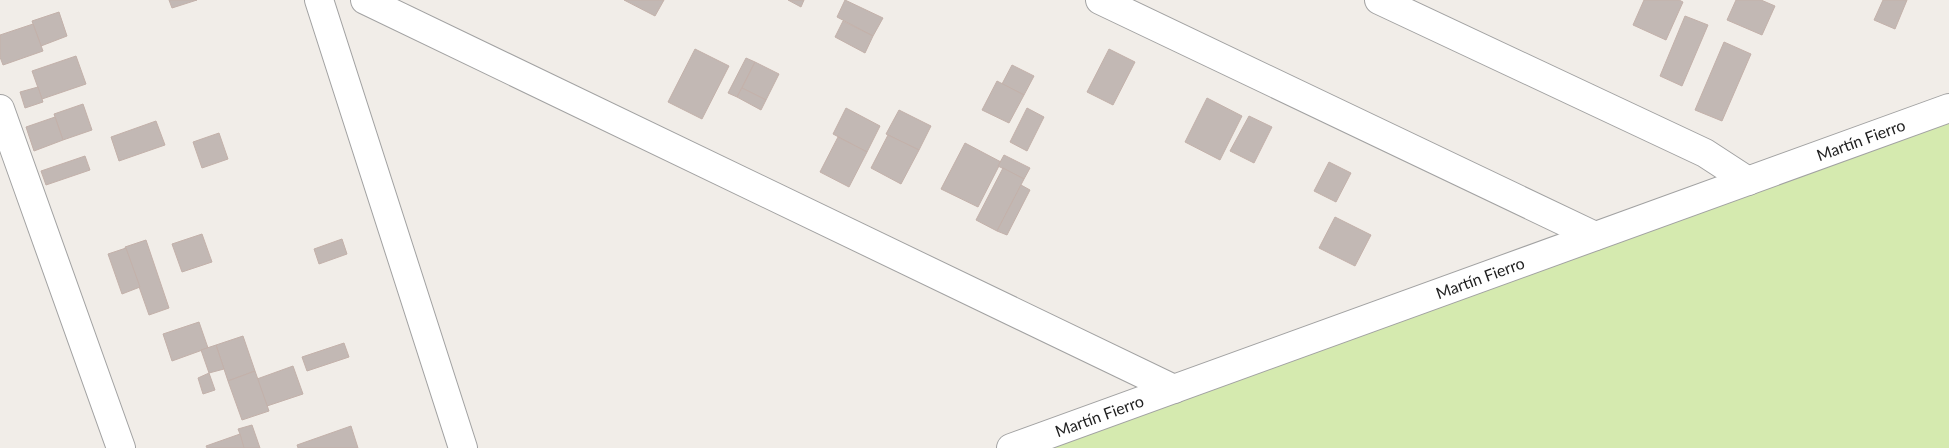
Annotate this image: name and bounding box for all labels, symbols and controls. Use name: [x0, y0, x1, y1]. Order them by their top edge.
street label: Martín Fierro: [1814, 115, 1908, 164]
street label: Martín Fierro: [1433, 253, 1527, 302]
street label: Martín Fierro: [1052, 391, 1146, 440]

